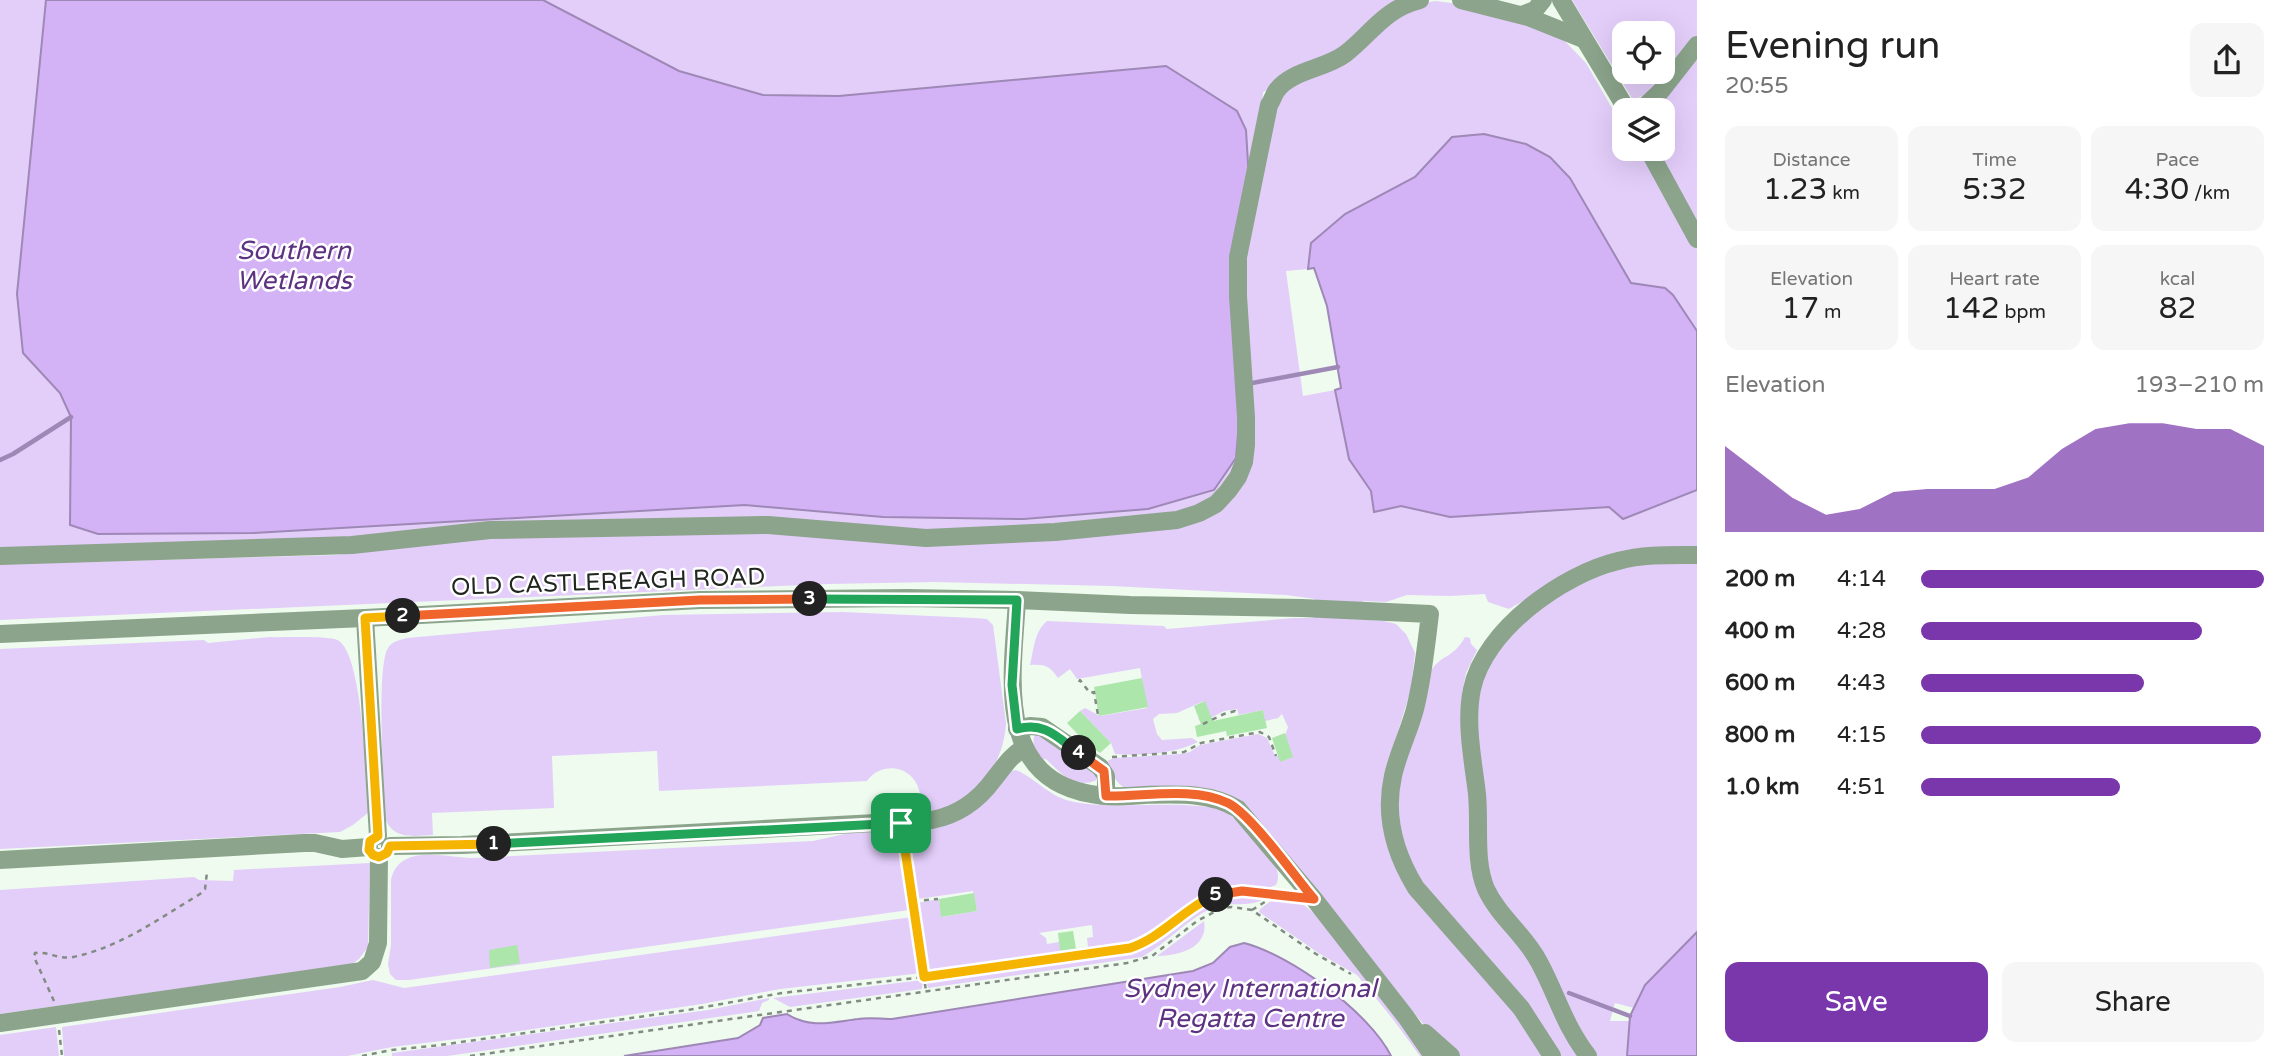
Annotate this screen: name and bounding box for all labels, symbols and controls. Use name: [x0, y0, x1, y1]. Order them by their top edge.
map controls: [1612, 21, 1675, 161]
button: locate: [1612, 21, 1675, 84]
text: Evening run: [1725, 23, 1940, 69]
button: share: [2190, 23, 2264, 97]
text: 20:55: [1725, 72, 1789, 100]
button: layers: [1612, 98, 1675, 161]
text: Distance: [1772, 149, 1851, 171]
text: Time: [1972, 149, 2017, 171]
text: Pace: [2156, 149, 2199, 171]
text: 1.23: [1763, 171, 1827, 208]
text: 5:32: [1962, 171, 2027, 208]
text: 4:30: [2125, 171, 2189, 208]
text: km: [1827, 182, 1860, 204]
text: /km: [2189, 182, 2230, 204]
water label: Southern Wetlands: [236, 235, 353, 296]
text: Elevation: [1770, 268, 1853, 290]
text: Heart rate: [1949, 268, 2040, 290]
text: kcal: [2160, 268, 2195, 290]
text: 17: [1781, 290, 1819, 327]
text: 142: [1943, 290, 2000, 327]
text: 82: [2159, 290, 2196, 327]
text: m: [1819, 301, 1842, 323]
text: bpm: [2000, 301, 2046, 323]
text: Elevation: [1725, 371, 1826, 399]
text: 193–210 m: [2135, 371, 2264, 399]
street label: OLD CASTLEREAGH ROAD: [450, 562, 766, 602]
text: 200 m: [1725, 565, 1795, 593]
text: 4:14: [1837, 565, 1886, 593]
pin: 3: [792, 582, 828, 616]
text: 3: [804, 587, 815, 609]
pin: 2: [386, 598, 420, 634]
text: 2: [397, 604, 408, 626]
text: 400 m: [1725, 617, 1795, 645]
text: 4:28: [1837, 617, 1886, 645]
text: 600 m: [1725, 669, 1795, 697]
text: 4:43: [1837, 669, 1886, 697]
text: 800 m: [1725, 721, 1795, 749]
text: 4:15: [1837, 721, 1886, 749]
pin: 4: [1062, 736, 1096, 770]
text: 4: [1073, 741, 1084, 763]
text: 1.0 km: [1725, 773, 1800, 801]
text: 4:51: [1837, 773, 1886, 801]
pin: [871, 793, 931, 853]
icon: arrive: [882, 804, 920, 842]
pin: 1: [476, 826, 512, 862]
text: 1: [488, 832, 499, 854]
pin: 5: [1198, 878, 1234, 912]
text: 5: [1210, 883, 1221, 905]
button: Save: [1725, 962, 1988, 1042]
button: Share: [2002, 962, 2264, 1042]
water label: Sydney International Regatta Centre: [1124, 973, 1380, 1034]

